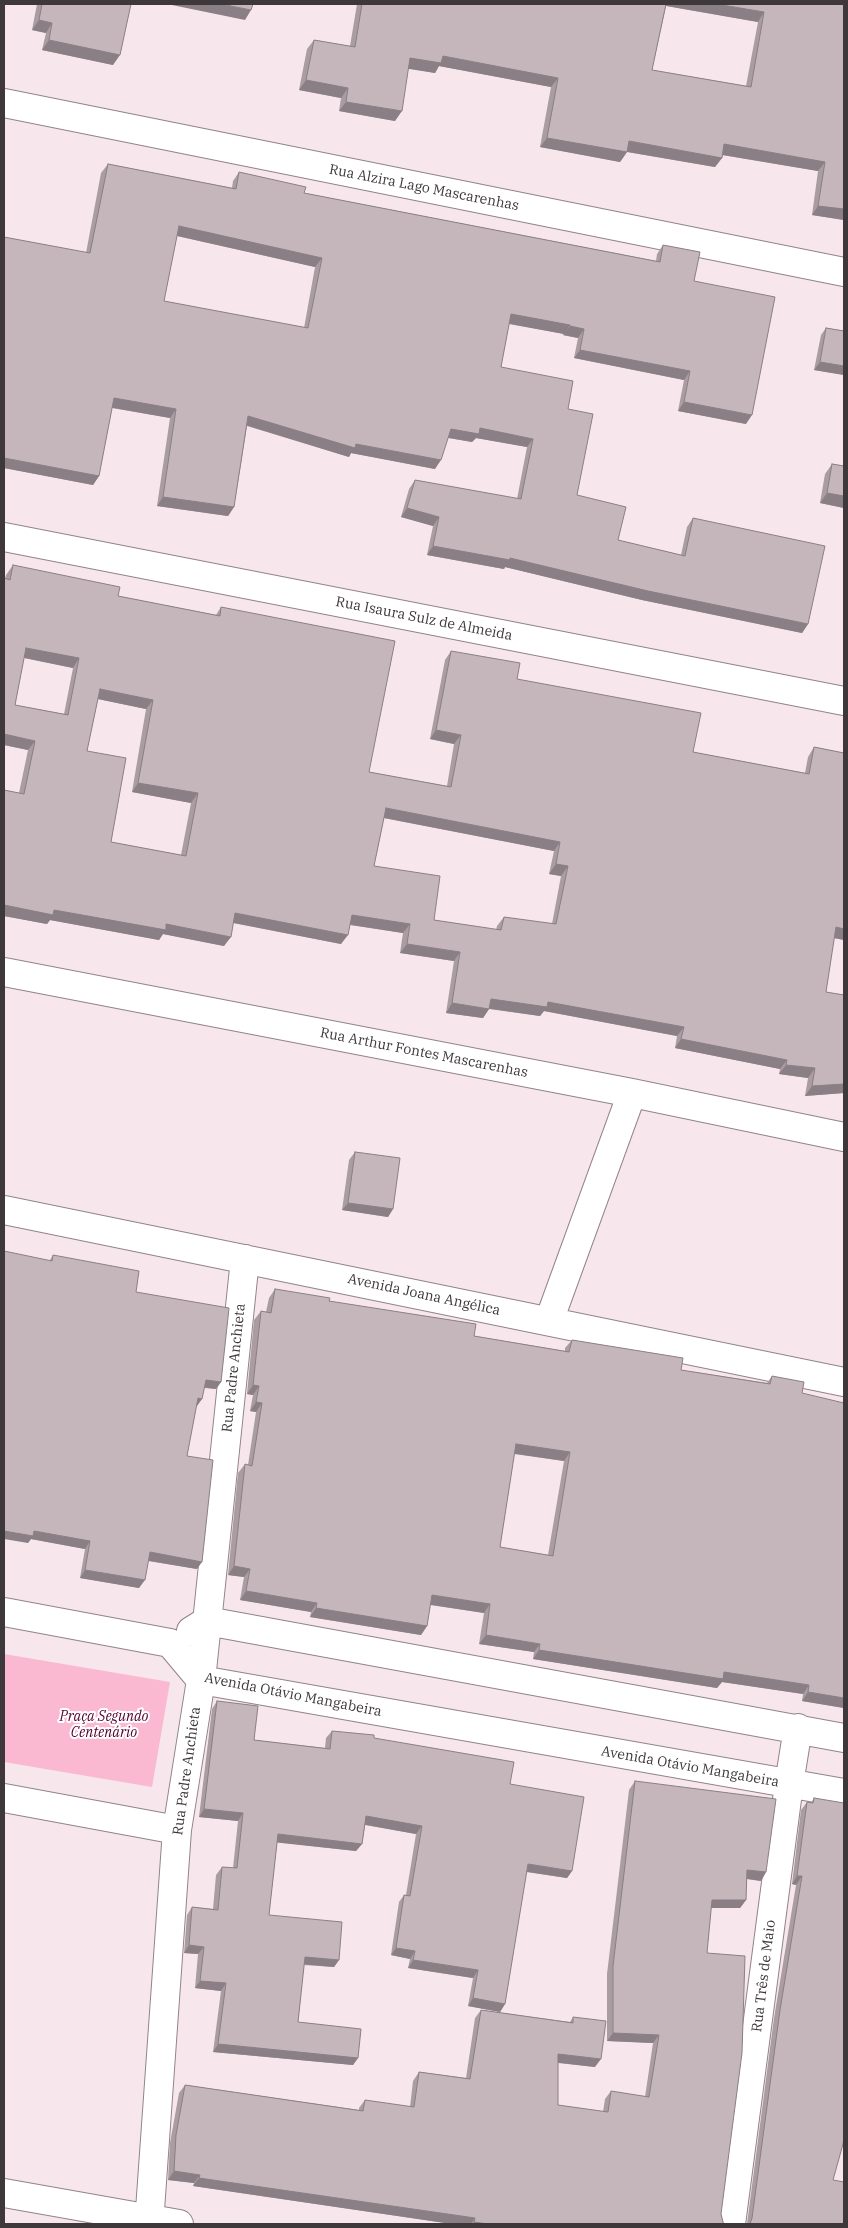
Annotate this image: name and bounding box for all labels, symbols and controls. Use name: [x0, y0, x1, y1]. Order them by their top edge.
street label: Rua Alzira Lago Mascarenhas: [328, 161, 520, 215]
street label: Rua Isaura Sulz de Almeida: [334, 594, 514, 644]
street label: Rua Arthur Fontes Mascarenhas: [319, 1025, 529, 1081]
street label: Avenida Joana Angélica: [346, 1271, 502, 1319]
street label: Rua Padre Anchieta: [219, 1303, 249, 1433]
street label: Avenida Otávio Mangabeira: [203, 1670, 383, 1720]
street label: Rua Padre Anchieta: [170, 1706, 204, 1836]
park label: Praça Segundo Centenário: [59, 1709, 149, 1741]
street label: Avenida Otávio Mangabeira: [600, 1743, 780, 1791]
street label: Rua Três de Maio: [749, 1919, 779, 2033]

